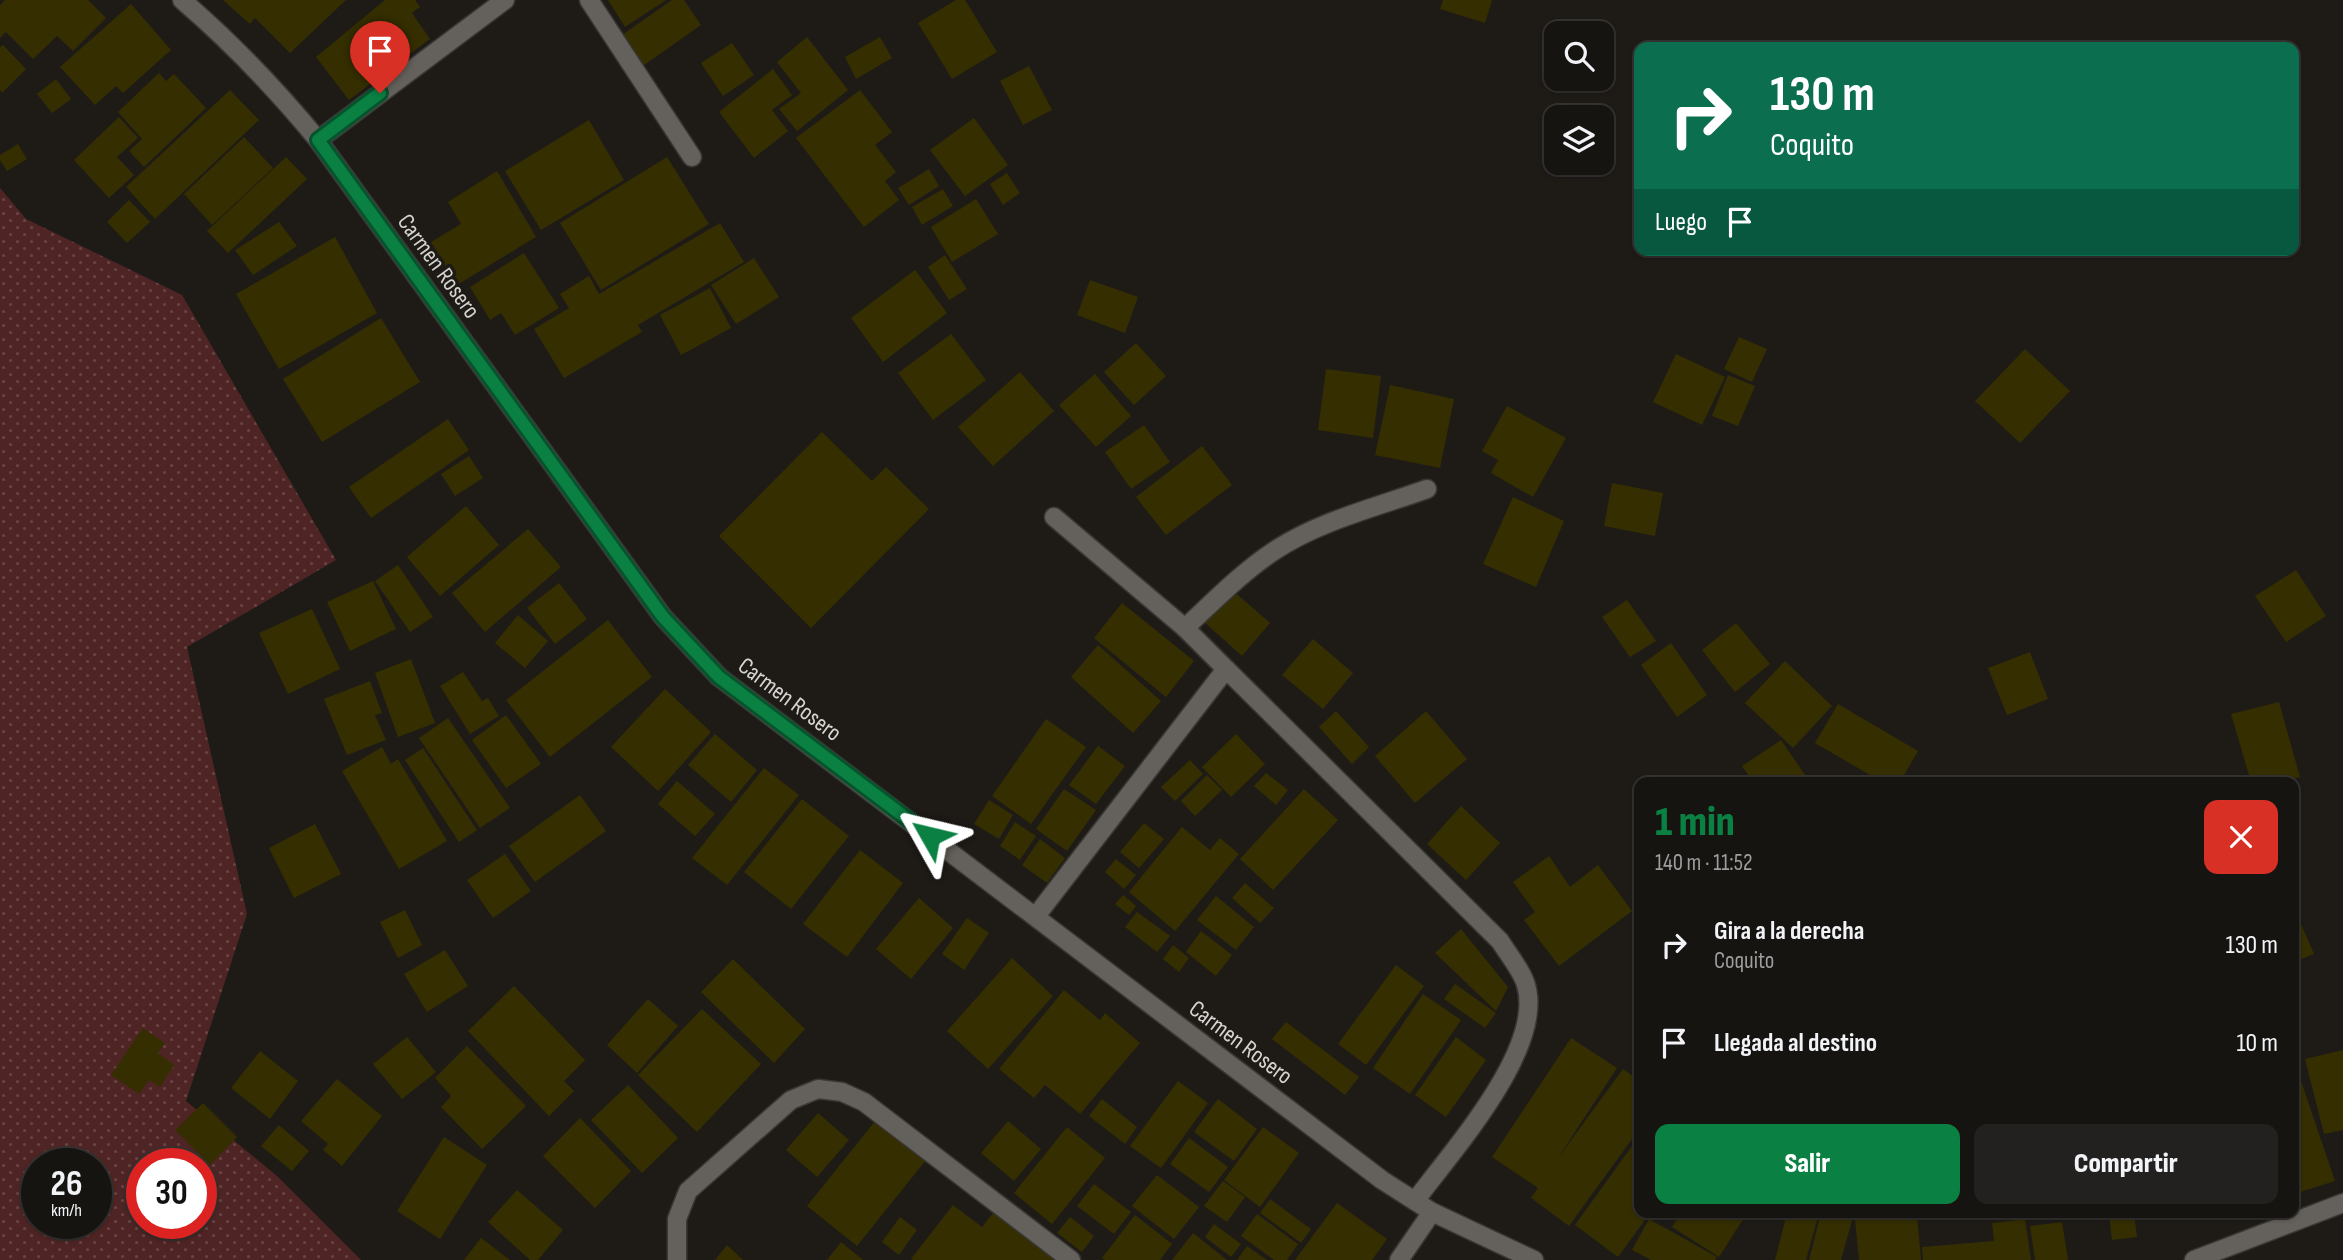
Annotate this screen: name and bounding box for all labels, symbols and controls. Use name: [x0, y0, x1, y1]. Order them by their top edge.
pin: [350, 21, 410, 93]
map controls: [1544, 21, 1614, 175]
button: search: [1544, 21, 1614, 91]
icon: arrive: [361, 32, 399, 70]
text: 130 m: [1770, 66, 1875, 125]
icon: right: [1655, 70, 1746, 161]
button: layers: [1544, 105, 1614, 175]
text: Coquito: [1770, 126, 1854, 165]
icon: arrive: [1721, 203, 1759, 241]
text: Luego: [1655, 207, 1707, 238]
street label: Carmen Rosero: [391, 208, 486, 324]
street label: Carmen Rosero: [732, 651, 847, 748]
text: 1 min: [1655, 797, 1735, 848]
position arrow: [893, 799, 967, 873]
button: close: [2204, 800, 2278, 874]
text: 140 m · 11:52: [1655, 849, 1752, 877]
text: Gira a la derecha: [1714, 916, 1864, 947]
icon: right: [1655, 926, 1693, 964]
text: 130 m: [2226, 930, 2278, 961]
text: Coquito: [1714, 947, 1774, 975]
street label: Carmen Rosero: [1183, 994, 1298, 1091]
icon: arrive: [1655, 1024, 1693, 1062]
text: Llegada al destino: [1714, 1028, 1877, 1059]
text: 10 m: [2236, 1028, 2278, 1059]
button: Salir: [1655, 1124, 1960, 1204]
button: Compartir: [1974, 1124, 2278, 1204]
speed limit sign: 30: [126, 1148, 217, 1239]
text: 26: [51, 1163, 82, 1206]
text: km/h: [51, 1200, 82, 1221]

